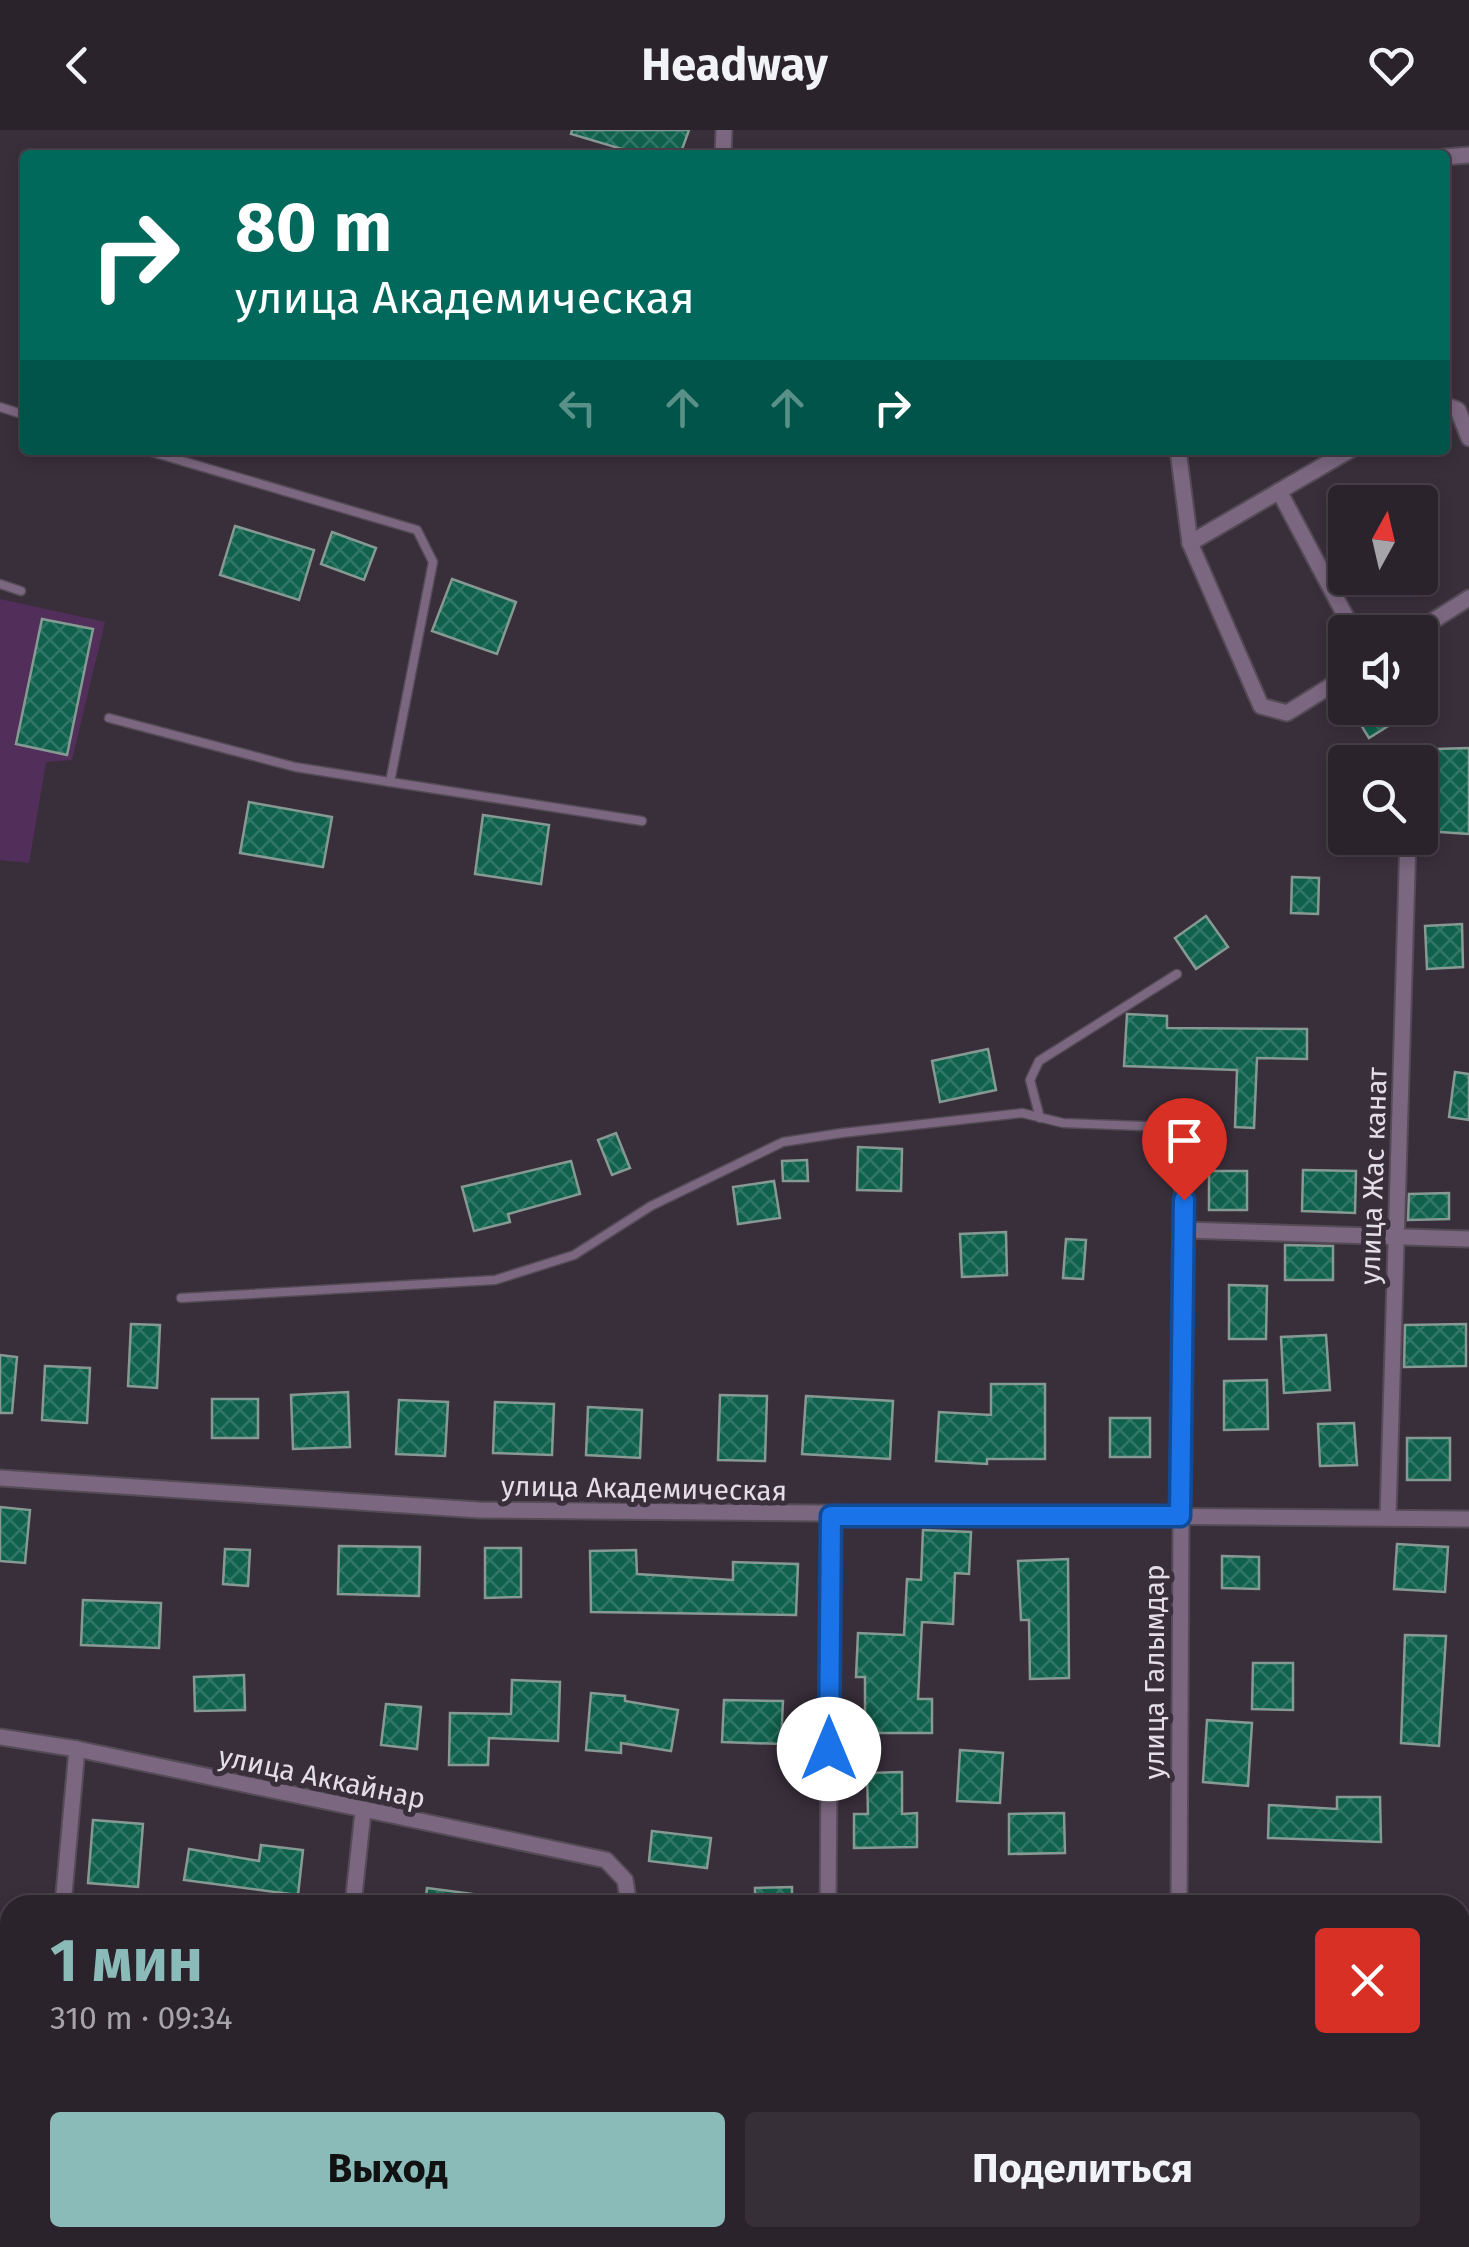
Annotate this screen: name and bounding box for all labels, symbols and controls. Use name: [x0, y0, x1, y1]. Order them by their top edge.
icon: back: [50, 38, 105, 93]
text: Headway: [641, 38, 828, 92]
icon: heart: [1364, 38, 1419, 93]
text: 80 m: [235, 186, 392, 270]
icon: right: [70, 190, 200, 320]
text: улица Академическая: [235, 271, 695, 325]
icon: left: [550, 380, 605, 435]
icon: ahead: [655, 380, 710, 435]
icon: ahead: [760, 380, 815, 435]
icon: right: [865, 380, 920, 435]
north arrow: [1328, 485, 1438, 595]
map controls: [1328, 485, 1438, 855]
button: sound: [1328, 615, 1438, 725]
button: search: [1328, 745, 1438, 855]
street label: улица Жас канат: [1353, 1066, 1394, 1285]
pin: [1142, 1098, 1227, 1201]
icon: arrive: [1157, 1113, 1212, 1168]
street label: улица Академическая: [501, 1470, 787, 1507]
street label: улица Галымдар: [1138, 1564, 1171, 1780]
position arrow: [777, 1697, 881, 1801]
street label: улица Аккайнар: [215, 1739, 428, 1816]
text: 1 мин: [50, 1925, 203, 1997]
button: close: [1315, 1928, 1420, 2033]
text: 310 m · 09:34: [50, 1999, 233, 2037]
button: Выход: [50, 2112, 725, 2227]
button: Поделиться: [745, 2112, 1420, 2227]

